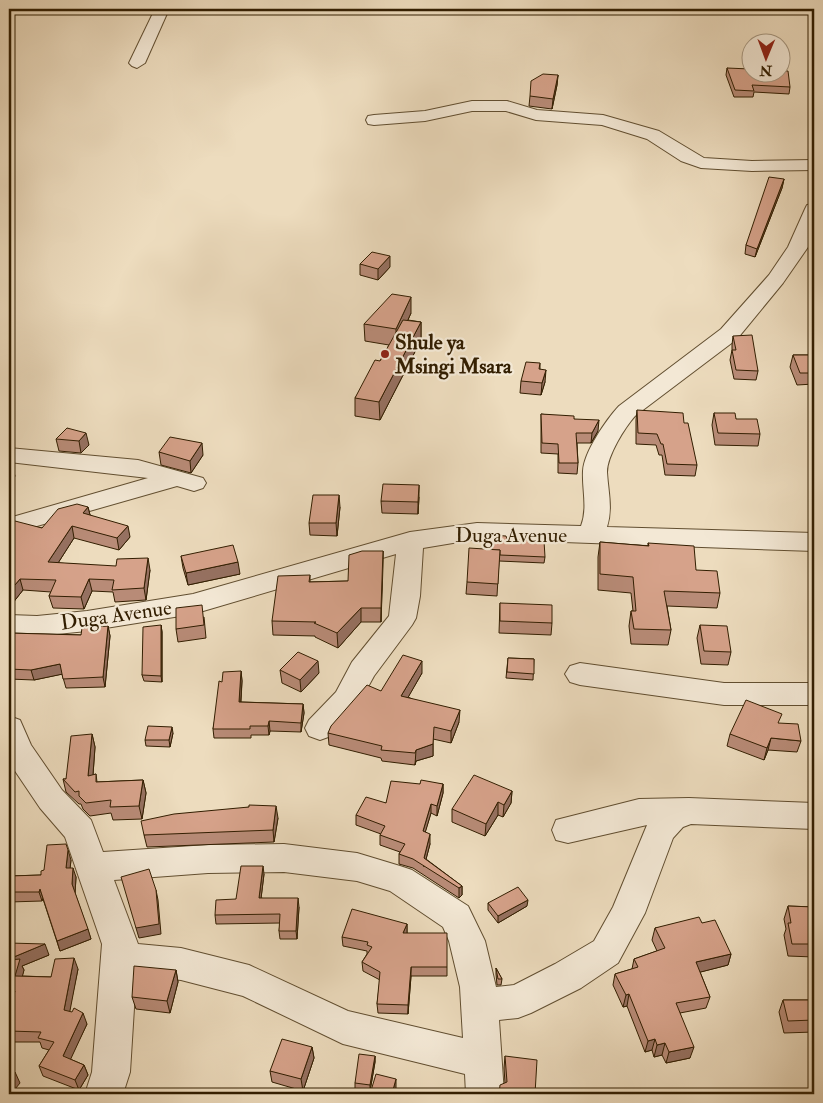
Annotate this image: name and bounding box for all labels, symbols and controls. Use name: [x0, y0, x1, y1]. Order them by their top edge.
north arrow: [740, 32, 790, 82]
text: N: [759, 62, 773, 79]
place label: Shule ya Msingi Msara: [394, 329, 513, 380]
marker: Shule ya Msingi Msara: [379, 348, 391, 360]
street label: Duga Avenue: [455, 522, 567, 549]
street label: Duga Avenue: [59, 594, 174, 637]

